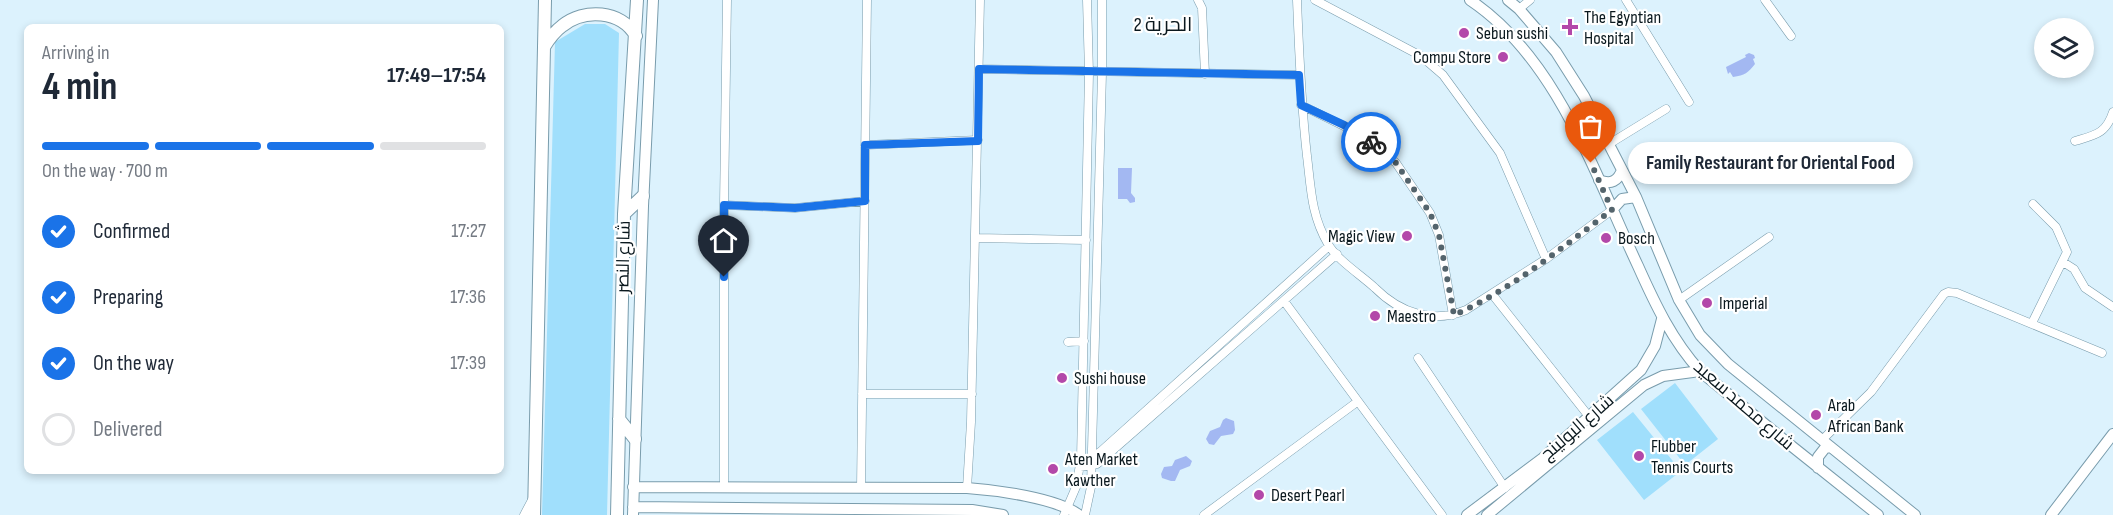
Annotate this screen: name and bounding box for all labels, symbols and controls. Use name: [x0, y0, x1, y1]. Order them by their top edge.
place label: The Egyptian Hospital: [1584, 7, 1661, 49]
district label: الحرية 2: [1134, 13, 1192, 37]
marker: The Egyptian Hospital: [1561, 18, 1579, 36]
map controls: [2034, 18, 2094, 78]
button: layers: [2034, 18, 2094, 78]
place label: Sebun sushi: [1476, 23, 1548, 44]
marker: Sebun sushi: [1457, 26, 1471, 40]
text: Arriving in: [42, 41, 110, 65]
place label: Compu Store: [1413, 47, 1491, 68]
marker: Compu Store: [1496, 50, 1510, 64]
text: 17:49–17:54: [387, 62, 486, 89]
text: 4 min: [42, 64, 117, 111]
pin: [1565, 101, 1616, 163]
icon: bag: [1574, 110, 1607, 143]
courier: [1341, 112, 1401, 172]
icon: bike: [1355, 126, 1388, 159]
callout: Family Restaurant for Oriental Food: [1627, 142, 1912, 184]
text: Family Restaurant for Oriental Food: [1646, 151, 1895, 175]
text: On the way · 700 m: [42, 159, 168, 183]
icon: check: [42, 215, 75, 248]
pin: [698, 215, 749, 277]
text: Confirmed: [93, 218, 170, 245]
text: 17:27: [451, 219, 486, 243]
street label: شارع النصر: [612, 220, 636, 295]
icon: home: [707, 224, 740, 257]
place label: Magic View: [1328, 226, 1395, 247]
place label: Bosch: [1618, 228, 1655, 249]
marker: Magic View: [1400, 229, 1414, 243]
marker: Bosch: [1599, 231, 1613, 245]
icon: check: [42, 281, 75, 314]
text: Preparing: [93, 284, 163, 311]
text: 17:36: [450, 285, 486, 309]
place label: Imperial: [1719, 293, 1768, 314]
marker: Imperial: [1700, 296, 1714, 310]
place label: Maestro: [1387, 306, 1436, 327]
marker: Maestro: [1368, 309, 1382, 323]
icon: check: [42, 347, 75, 380]
text: On the way: [93, 350, 174, 377]
text: 17:39: [450, 351, 486, 375]
street label: شارع محمد سعيد: [1689, 356, 1798, 455]
place label: Sushi house: [1074, 368, 1146, 389]
marker: Sushi house: [1055, 371, 1069, 385]
street label: شارع البولينج: [1536, 390, 1619, 466]
place label: Arab African Bank: [1827, 395, 1904, 437]
marker: Arab African Bank: [1809, 408, 1823, 422]
text: Delivered: [93, 416, 162, 443]
place label: Flubber Tennis Courts: [1651, 436, 1733, 478]
place label: Aten Market Kawther: [1064, 449, 1138, 491]
marker: Flubber Tennis Courts: [1632, 449, 1646, 463]
marker: Aten Market Kawther: [1046, 462, 1060, 476]
place label: Desert Pearl: [1271, 485, 1345, 506]
marker: Desert Pearl: [1252, 488, 1266, 502]

